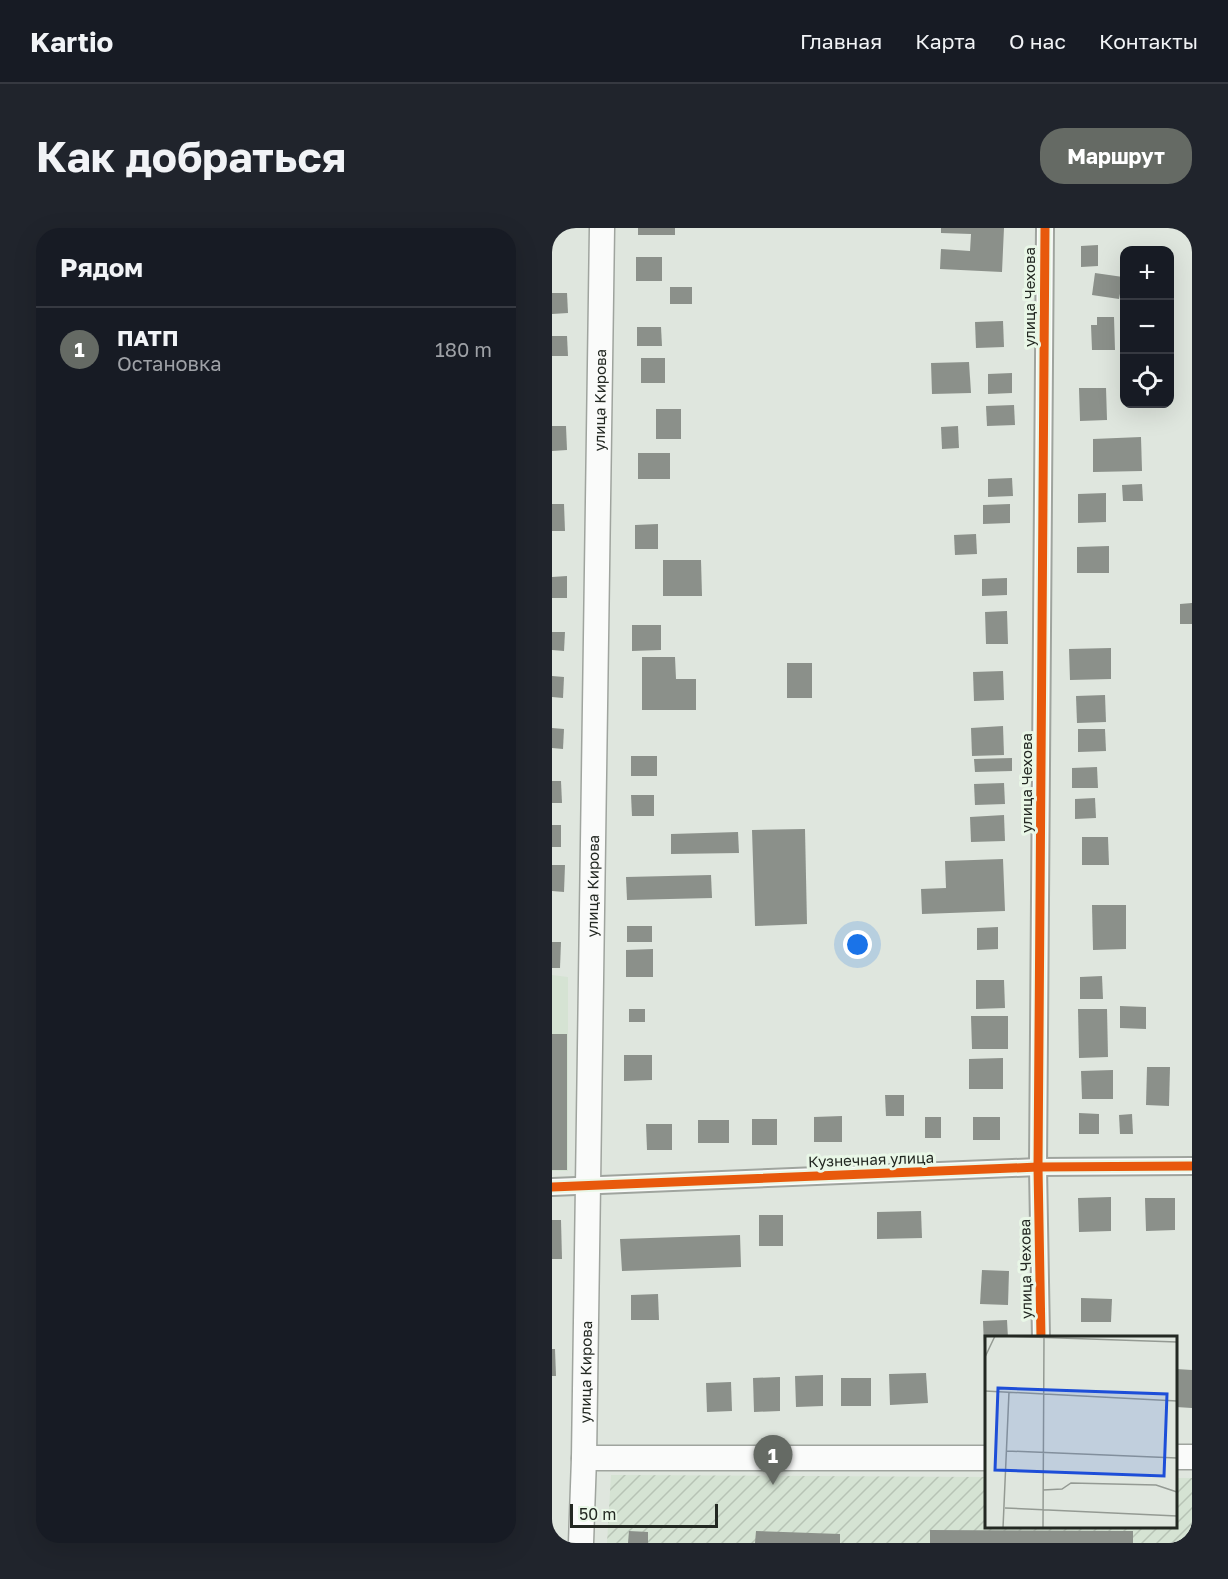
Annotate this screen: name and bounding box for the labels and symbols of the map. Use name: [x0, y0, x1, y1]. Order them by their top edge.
street label: улица Чехова: [1020, 247, 1038, 347]
street label: улица Кирова: [590, 349, 609, 452]
street label: улица Чехова: [1017, 733, 1035, 833]
street label: улица Кирова: [583, 835, 602, 938]
your location: [843, 930, 872, 959]
street label: Кузнечная улица: [808, 1148, 934, 1170]
street label: улица Чехова: [1015, 1219, 1035, 1319]
street label: улица Кирова: [576, 1321, 595, 1424]
inset map: [985, 1336, 1177, 1528]
pin: 1: [754, 1436, 792, 1485]
scale bar: [570, 1501, 718, 1528]

